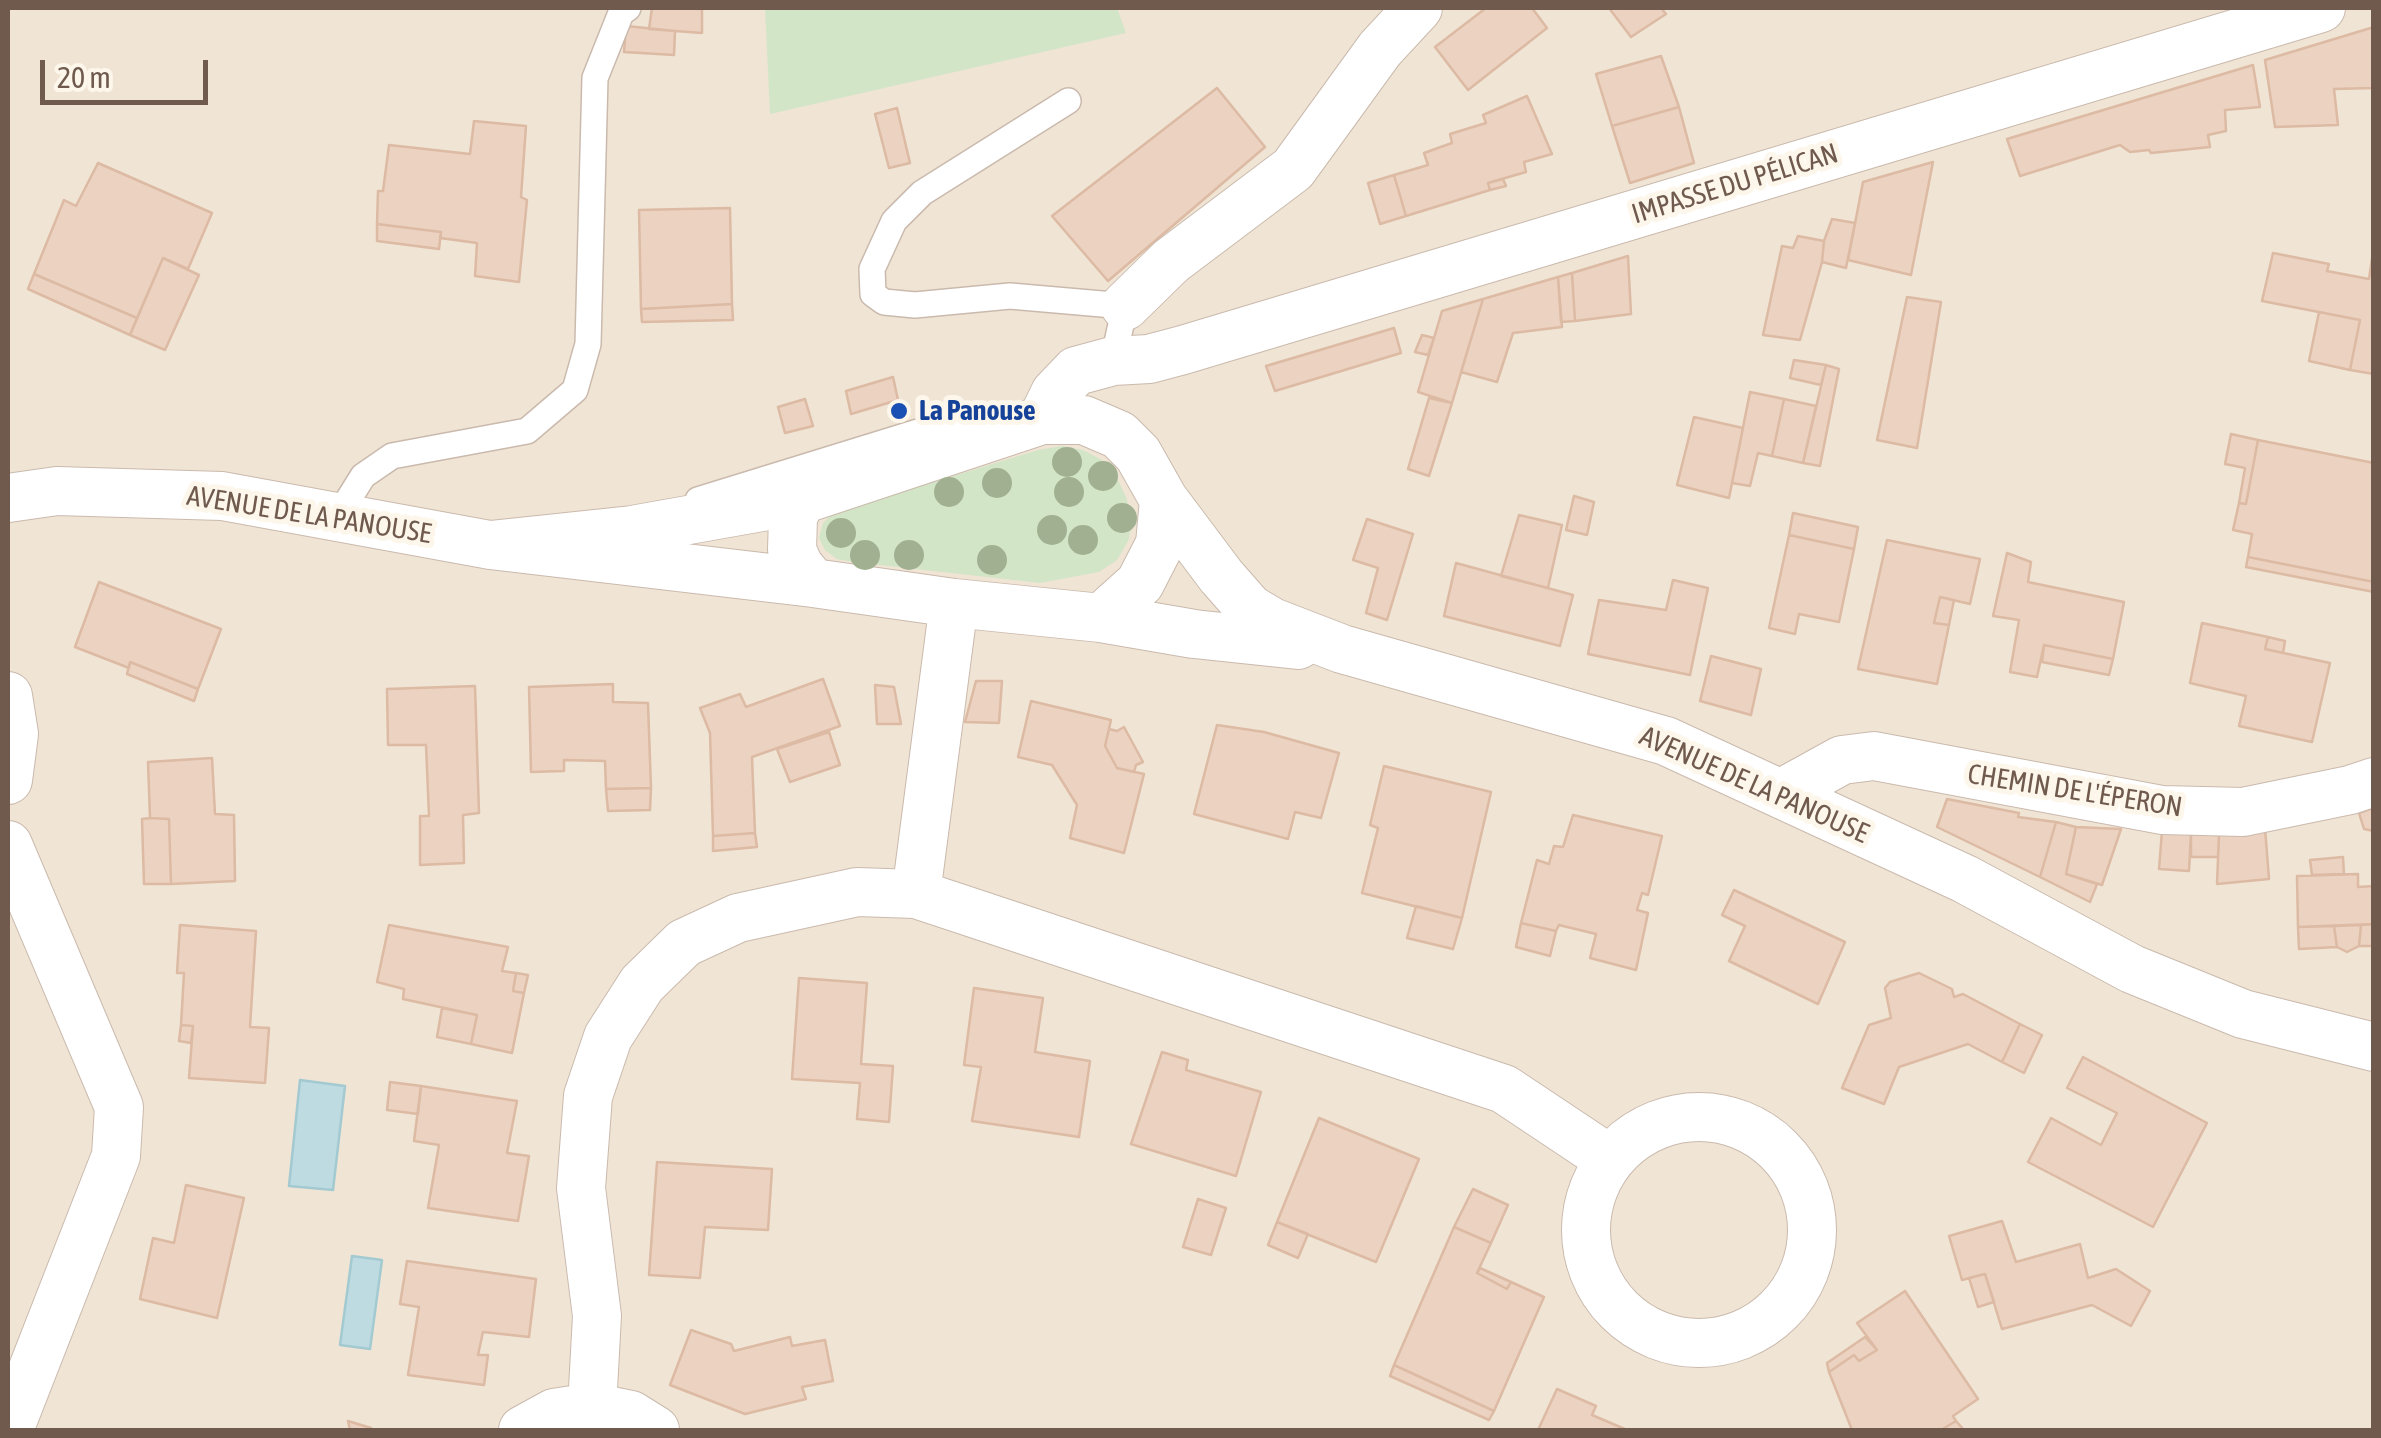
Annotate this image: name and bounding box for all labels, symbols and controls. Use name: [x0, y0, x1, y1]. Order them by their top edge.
scale bar: [45, 40, 212, 102]
text: 20 m: [57, 60, 111, 94]
street label: IMPASSE DU PÉLICAN: [1628, 137, 1842, 231]
place label: La Panouse: [919, 394, 1036, 428]
marker: La Panouse: [888, 400, 910, 422]
street label: AVENUE DE LA PANOUSE: [184, 479, 434, 551]
street label: AVENUE DE LA PANOUSE: [1634, 719, 1874, 851]
street label: CHEMIN DE L'ÉPERON: [1965, 757, 2185, 825]

